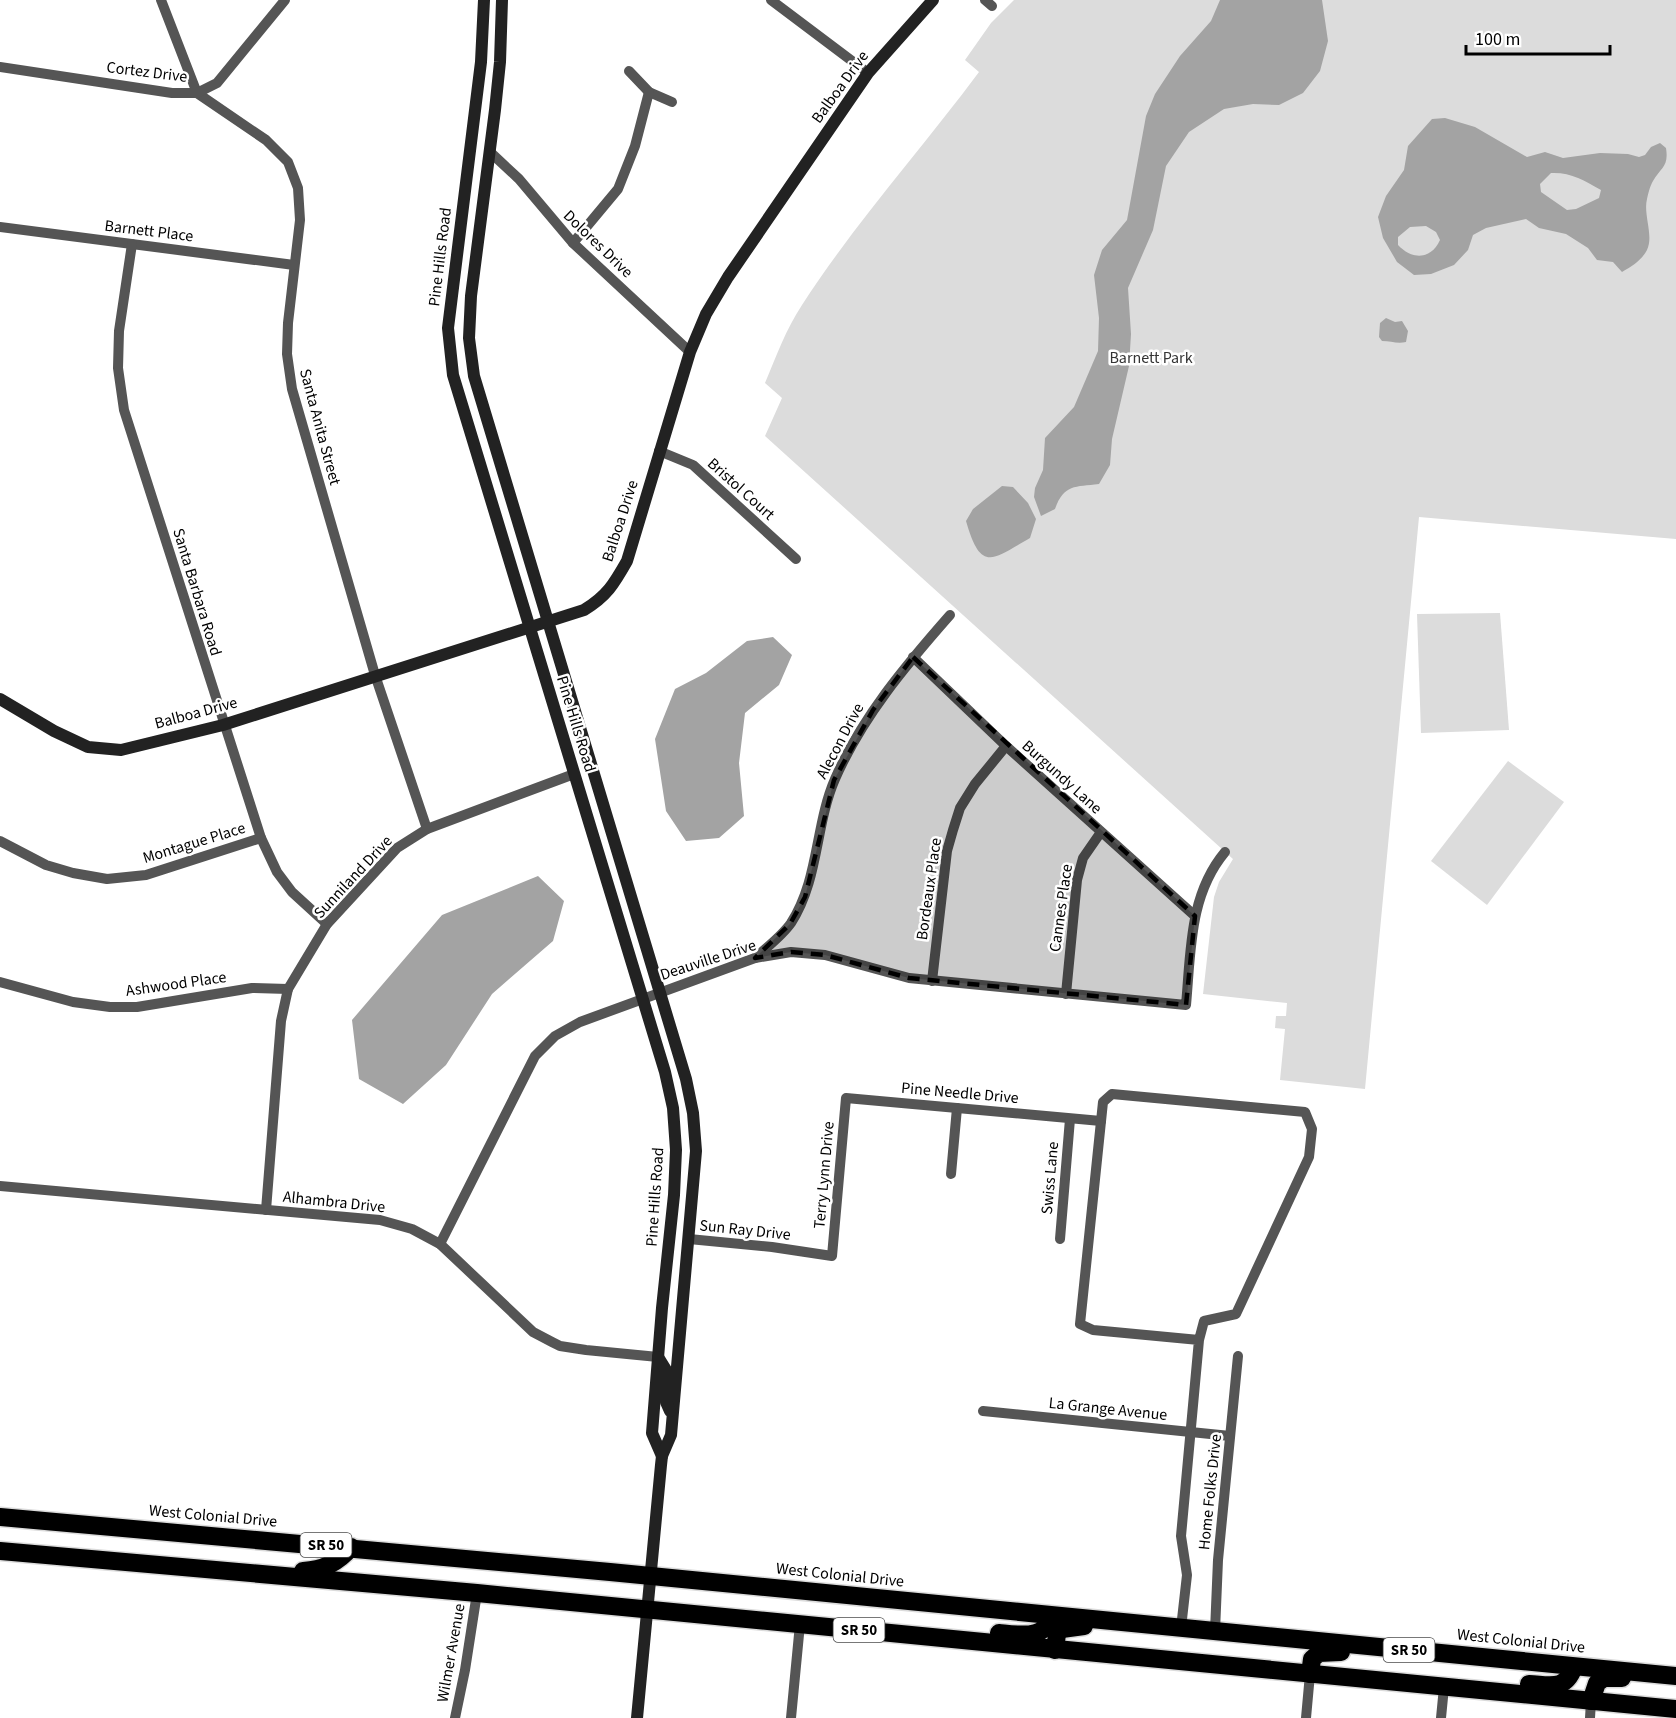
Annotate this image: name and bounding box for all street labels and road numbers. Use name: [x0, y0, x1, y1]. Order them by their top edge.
street label: Balboa Drive: [806, 46, 874, 128]
street label: Cortez Drive: [105, 56, 189, 88]
street label: Dolores Drive: [558, 205, 638, 283]
street label: Pine Hills Road: [423, 206, 457, 308]
street label: Barnett Place: [103, 215, 195, 247]
street label: Santa Anita Street: [294, 366, 346, 488]
street label: Bristol Court: [702, 453, 780, 526]
street label: Balboa Drive: [596, 477, 644, 565]
street label: Santa Barbara Road: [167, 526, 227, 658]
street label: Pine Hills Road: [551, 673, 601, 775]
street label: Balboa Drive: [152, 691, 240, 735]
street label: Alecon Drive: [811, 699, 869, 783]
street label: Burgundy Lane: [1017, 735, 1107, 819]
street label: Montague Place: [140, 817, 248, 869]
street label: Sunniland Drive: [309, 831, 397, 923]
street label: Bordeaux Place: [911, 836, 947, 942]
street label: Cannes Place: [1044, 863, 1078, 953]
street label: Deauville Drive: [657, 934, 759, 986]
street label: Ashwood Place: [124, 966, 228, 1002]
street label: Pine Needle Drive: [900, 1077, 1020, 1109]
street label: Terry Lynn Drive: [808, 1120, 840, 1230]
street label: Swiss Lane: [1036, 1141, 1064, 1215]
street label: Pine Hills Road: [641, 1147, 669, 1247]
street label: Alhambra Drive: [282, 1186, 386, 1218]
street label: Sun Ray Drive: [698, 1214, 792, 1246]
street label: La Grange Avenue: [1048, 1392, 1168, 1426]
street label: Home Folks Drive: [1193, 1433, 1227, 1551]
street label: West Colonial Drive: [148, 1499, 278, 1533]
road number: SR 50: [300, 1533, 352, 1557]
street label: West Colonial Drive: [775, 1557, 905, 1593]
street label: Wilmer Avenue: [431, 1602, 471, 1704]
road number: SR 50: [834, 1618, 884, 1642]
street label: West Colonial Drive: [1456, 1623, 1586, 1659]
road number: SR 50: [1384, 1638, 1434, 1662]

